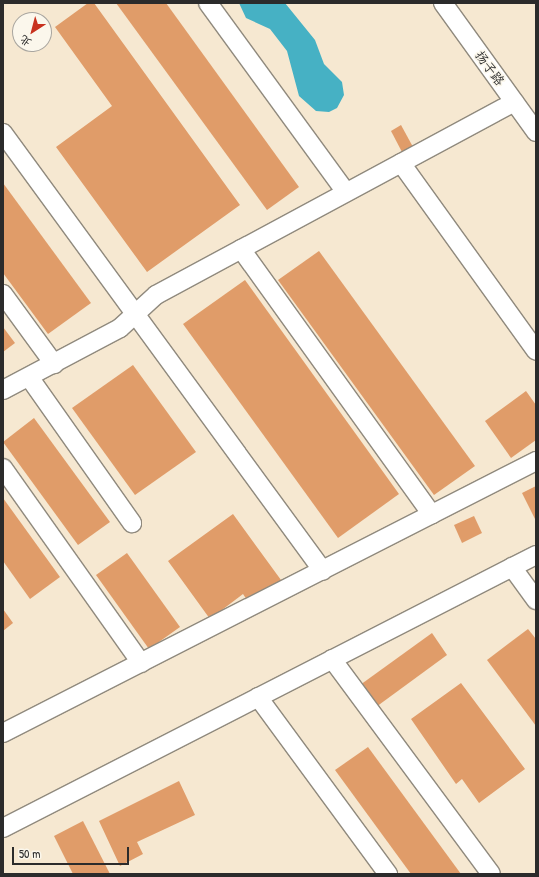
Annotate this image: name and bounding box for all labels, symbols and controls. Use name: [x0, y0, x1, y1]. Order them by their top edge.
north arrow: [12, 12, 52, 52]
text: 北: [17, 32, 34, 50]
street label: 扬子路: [472, 48, 508, 88]
scale bar: [14, 839, 131, 865]
text: 50 m: [19, 845, 40, 862]

